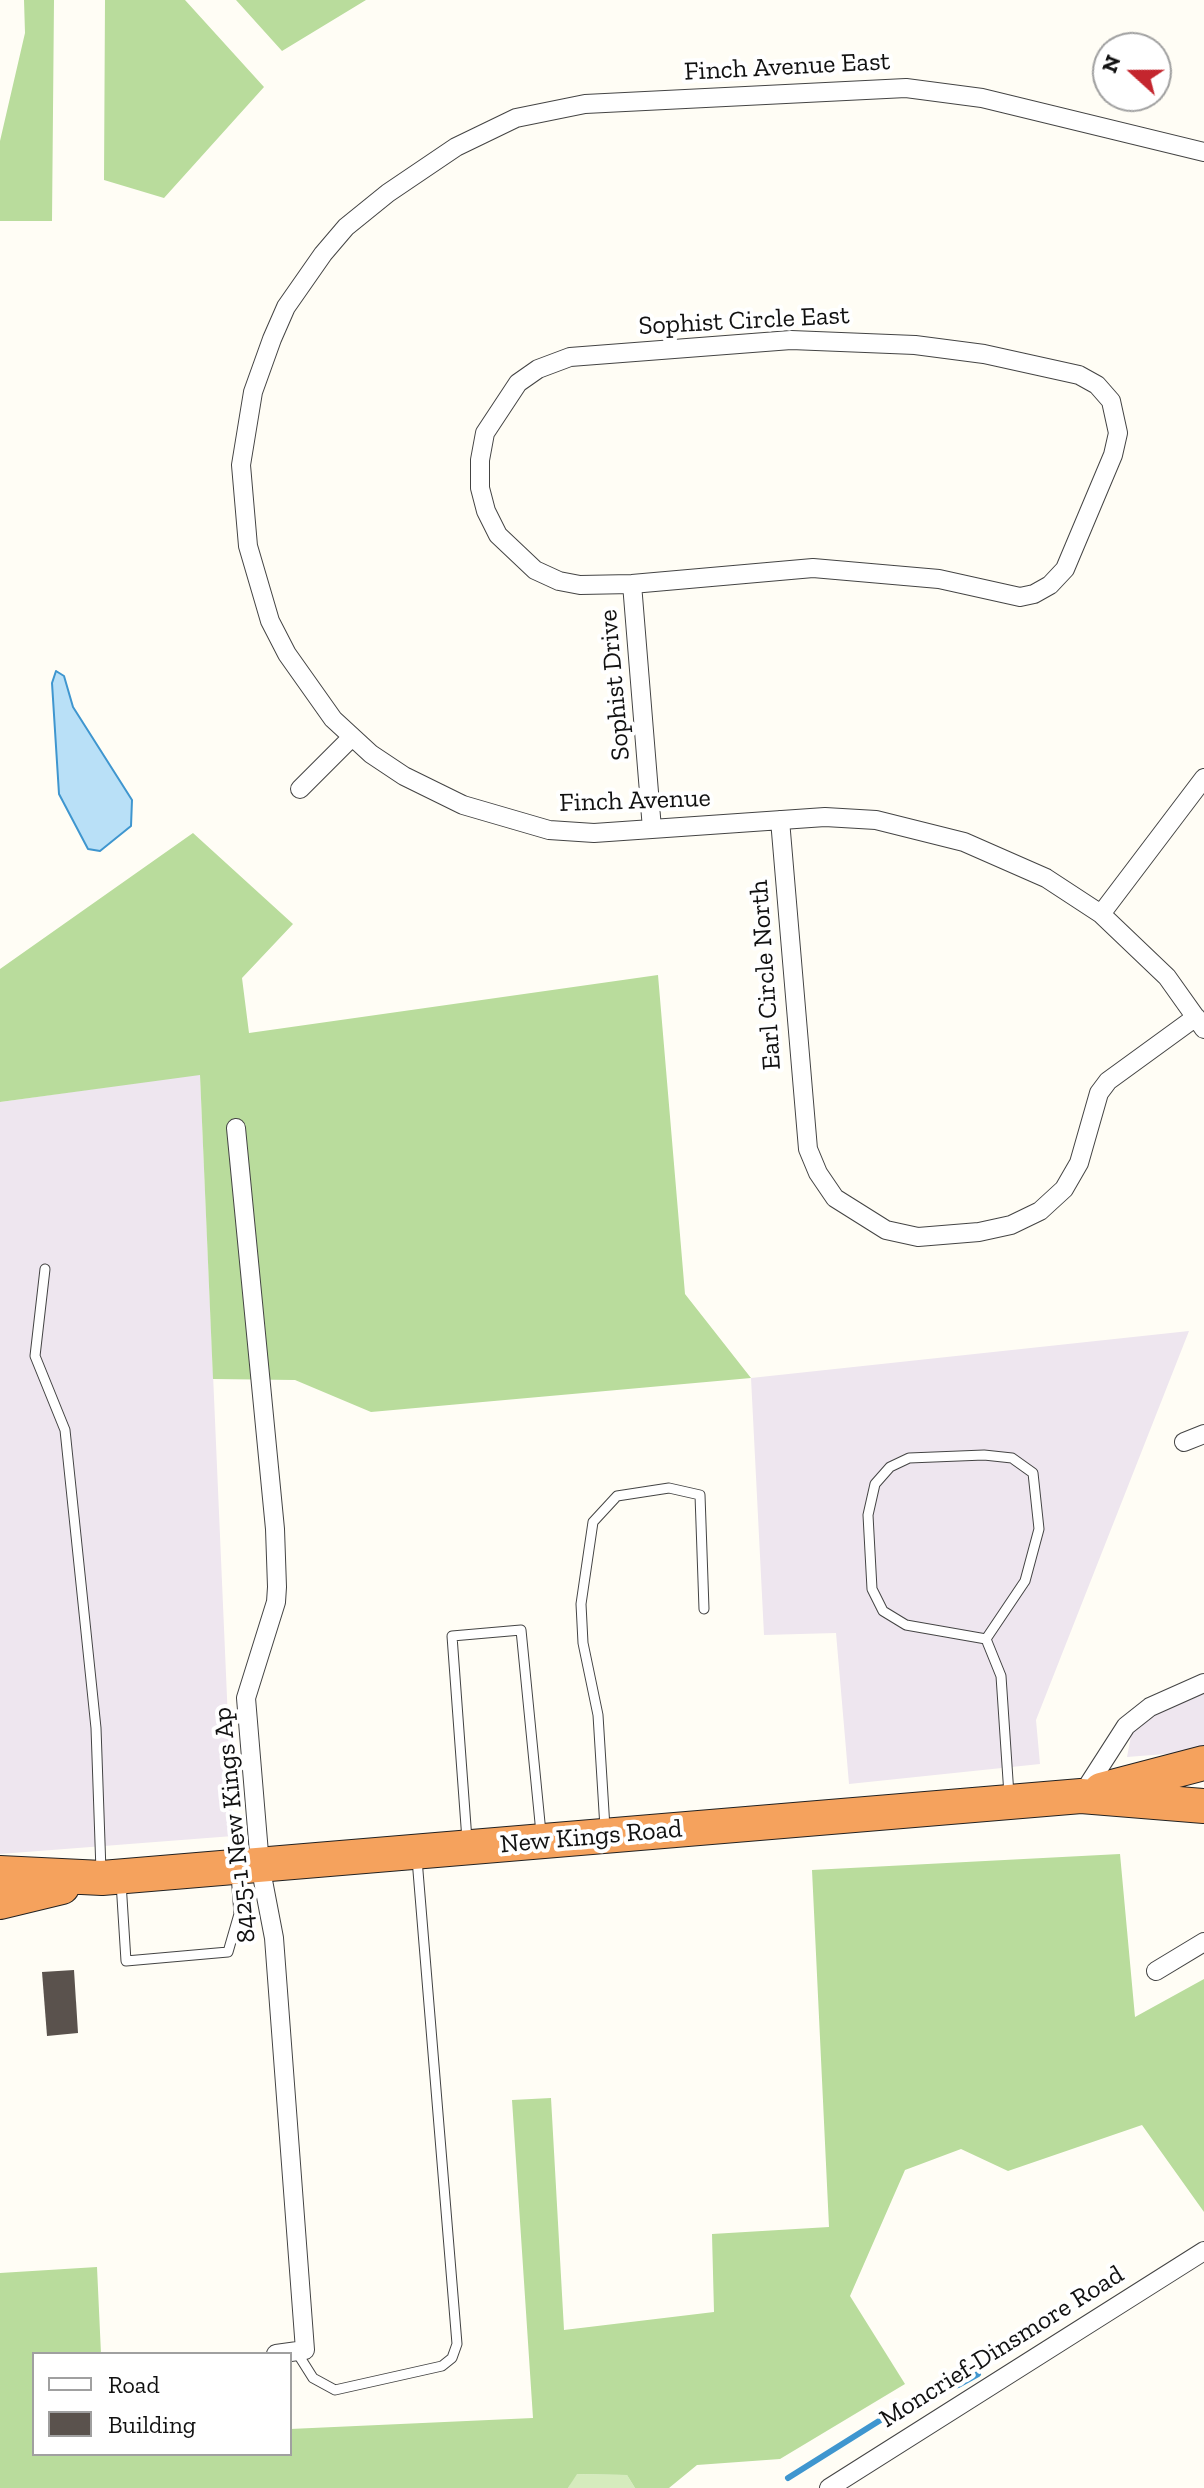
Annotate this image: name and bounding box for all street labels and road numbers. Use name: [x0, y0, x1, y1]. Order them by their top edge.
street label: Finch Avenue East: [683, 46, 891, 88]
street label: Sophist Circle East: [638, 300, 850, 342]
street label: Sophist Drive: [593, 608, 637, 762]
street label: Finch Avenue: [559, 783, 711, 819]
street label: Earl Circle North: [744, 879, 788, 1071]
street label: 8425-1 New Kings Ap: [207, 1706, 263, 1944]
street label: New Kings Road: [499, 1813, 683, 1861]
street label: Moncrief-Dinsmore Road: [874, 2259, 1130, 2435]

